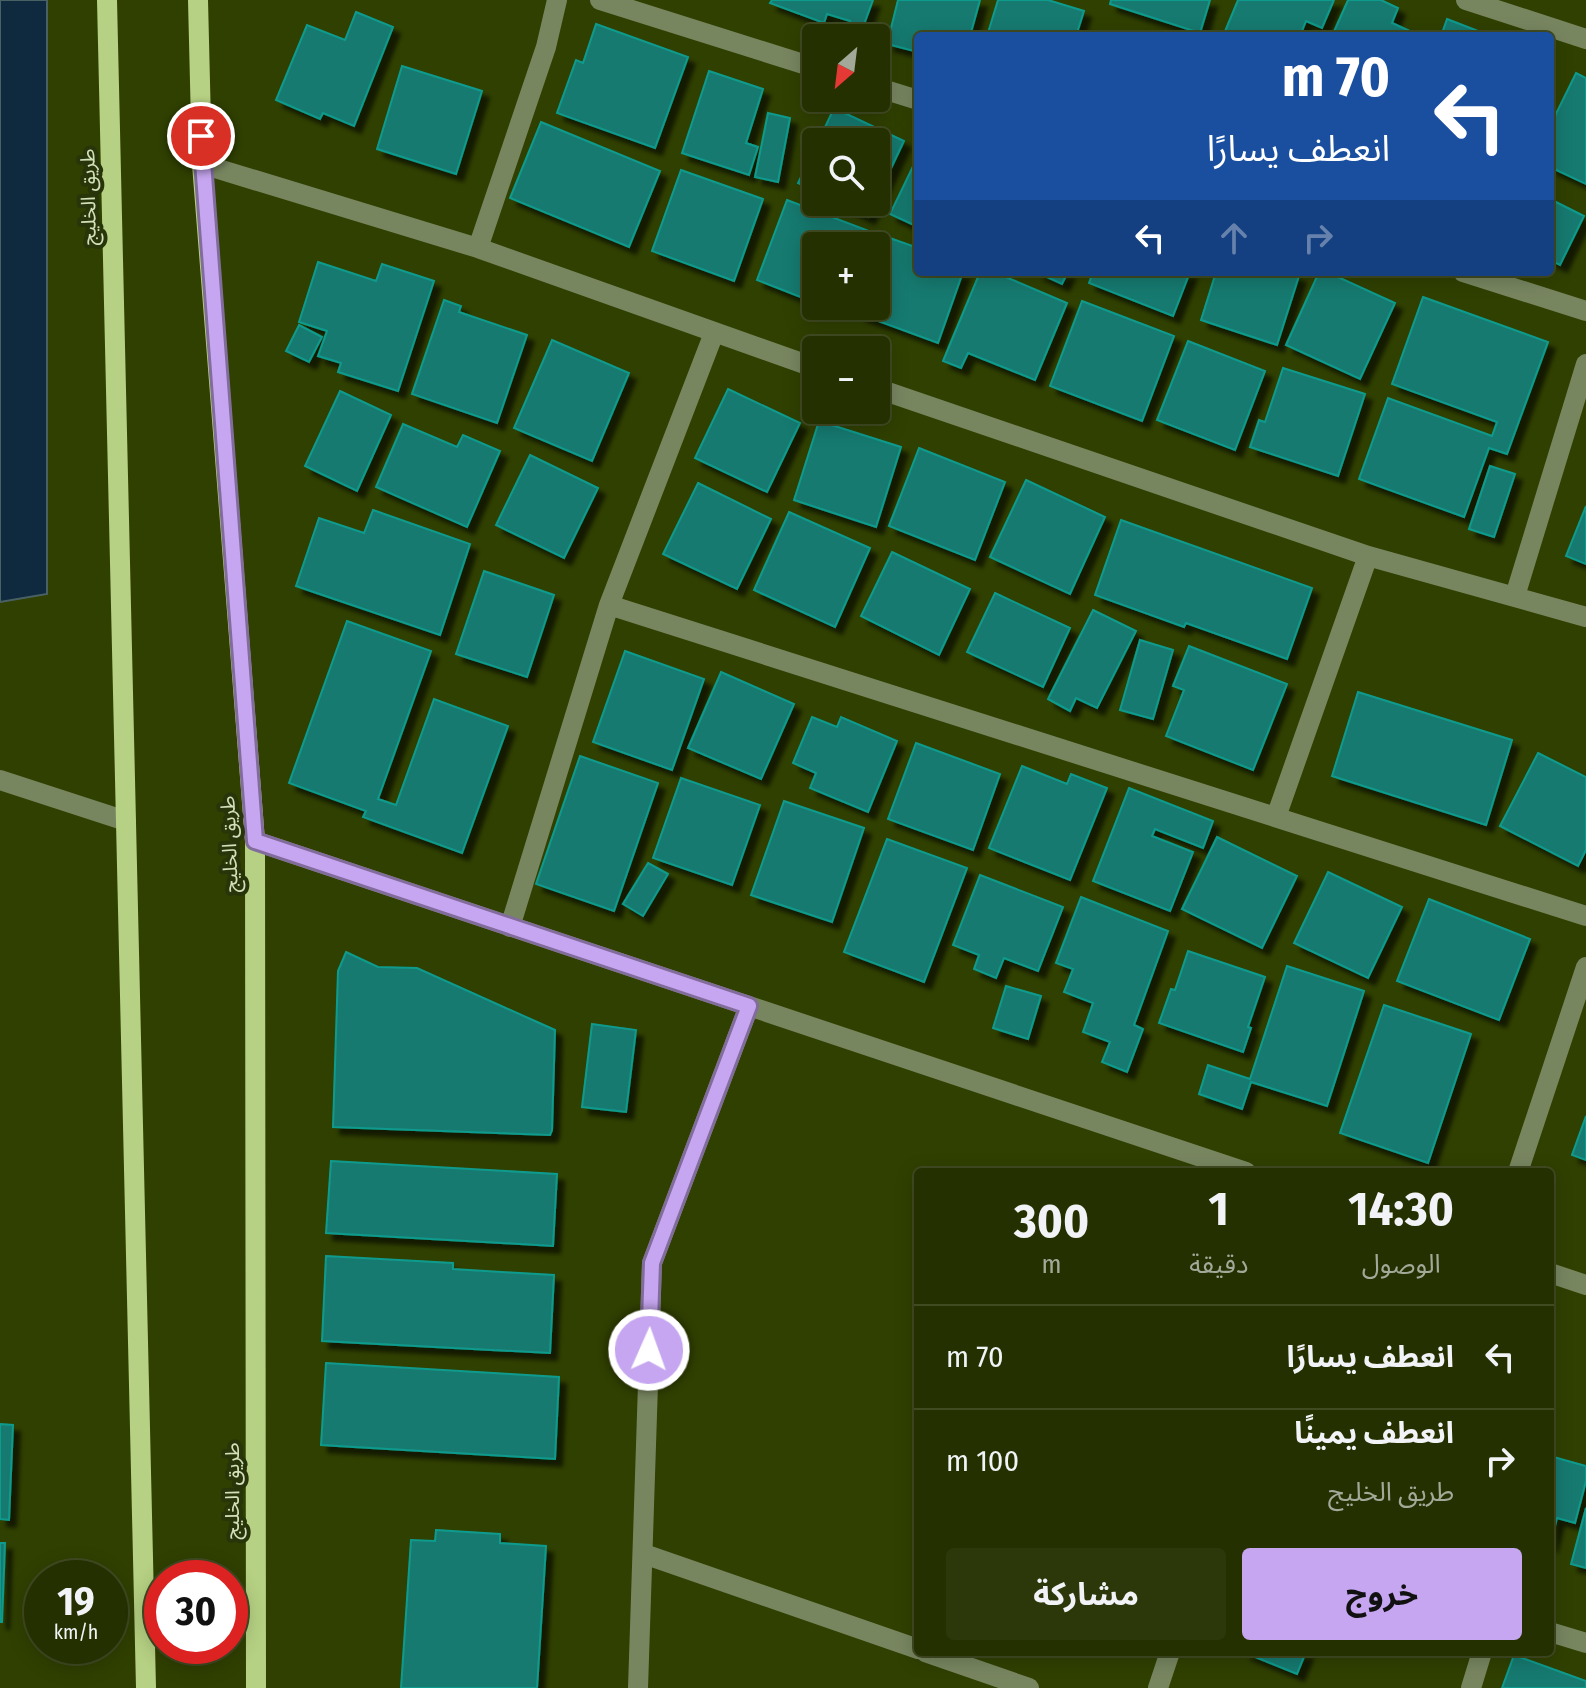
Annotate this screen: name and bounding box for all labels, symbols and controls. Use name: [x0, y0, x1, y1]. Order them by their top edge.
north arrow: [802, 24, 890, 112]
map controls: [802, 24, 890, 424]
text: 70 m: [1282, 44, 1390, 111]
icon: left: [1418, 64, 1522, 168]
pin: [167, 102, 235, 170]
icon: arrive: [179, 114, 223, 158]
text: انعطف يسارًا: [1207, 127, 1390, 171]
button: search: [802, 128, 890, 216]
street label: طريق الخليج: [75, 148, 104, 246]
icon: left: [1128, 216, 1172, 260]
icon: ahead: [1212, 216, 1256, 260]
icon: right: [1296, 216, 1340, 260]
button: +: [802, 232, 890, 320]
button: −: [802, 336, 890, 424]
street label: طريق الخليج: [215, 795, 246, 893]
text: 1: [1209, 1180, 1229, 1238]
text: 14:30: [1348, 1180, 1454, 1238]
text: 300: [1014, 1192, 1089, 1250]
text: m: [1042, 1249, 1062, 1280]
text: دقيقة: [1189, 1249, 1248, 1280]
text: الوصول: [1362, 1249, 1441, 1280]
position arrow: [607, 1308, 691, 1392]
icon: left: [1478, 1335, 1522, 1379]
text: 70 m: [946, 1339, 1004, 1375]
text: انعطف يسارًا: [1287, 1339, 1454, 1375]
text: انعطف يمينًا: [1294, 1415, 1454, 1451]
icon: right: [1478, 1439, 1522, 1483]
street label: طريق الخليج: [220, 1443, 247, 1539]
text: 100 m: [946, 1443, 1019, 1479]
text: طريق الخليج: [1328, 1477, 1454, 1508]
button: مشاركة: [946, 1548, 1226, 1640]
button: خروج: [1242, 1548, 1522, 1640]
speed limit sign: 30: [144, 1560, 248, 1664]
text: 19: [57, 1578, 95, 1626]
text: km/h: [54, 1620, 98, 1644]

